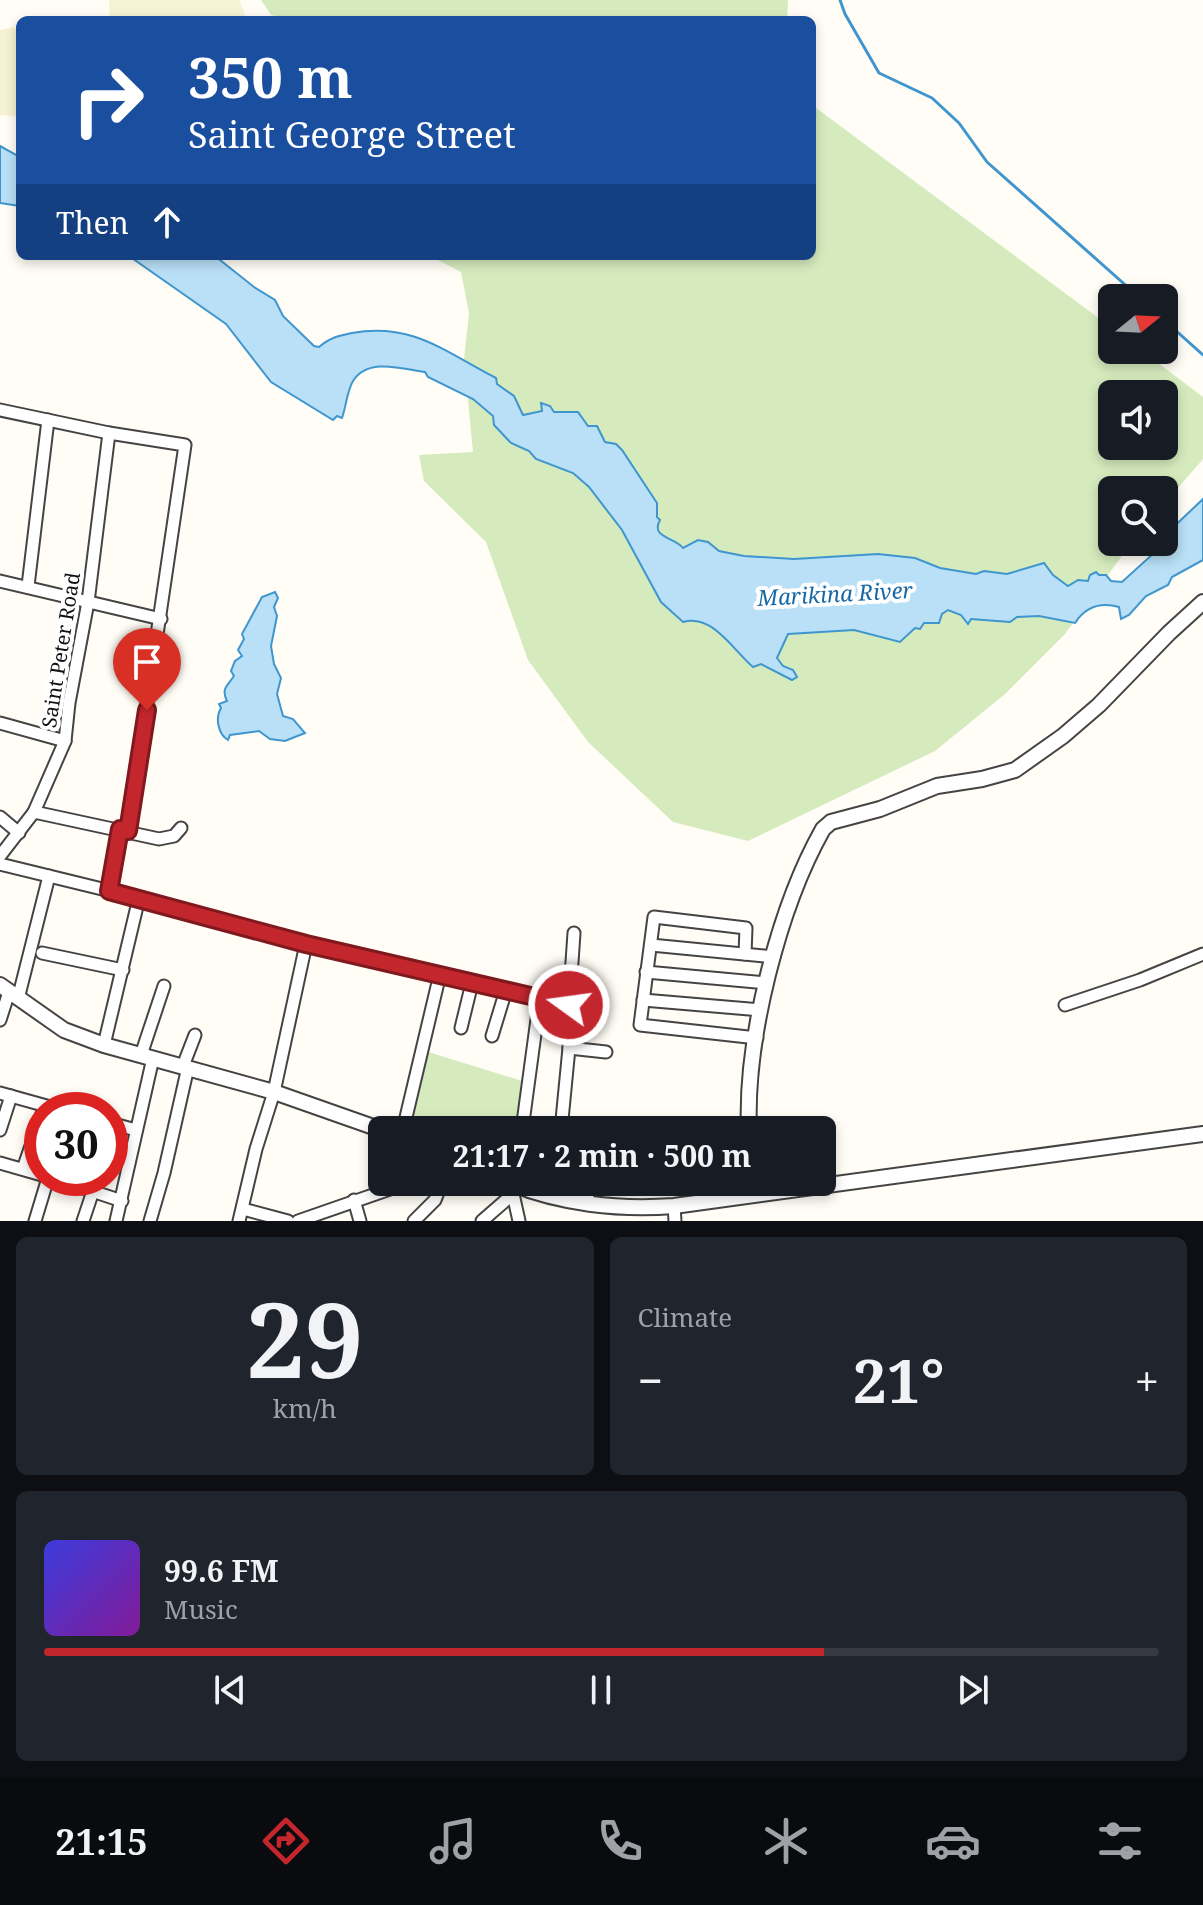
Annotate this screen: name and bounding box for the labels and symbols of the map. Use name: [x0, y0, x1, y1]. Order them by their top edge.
north arrow: [1098, 284, 1178, 364]
street label: Saint Peter Road: [35, 570, 86, 730]
water label: Marikina River: [756, 574, 914, 612]
pin: [113, 628, 181, 710]
position arrow: [527, 963, 611, 1047]
speed limit sign: 30: [24, 1092, 128, 1196]

